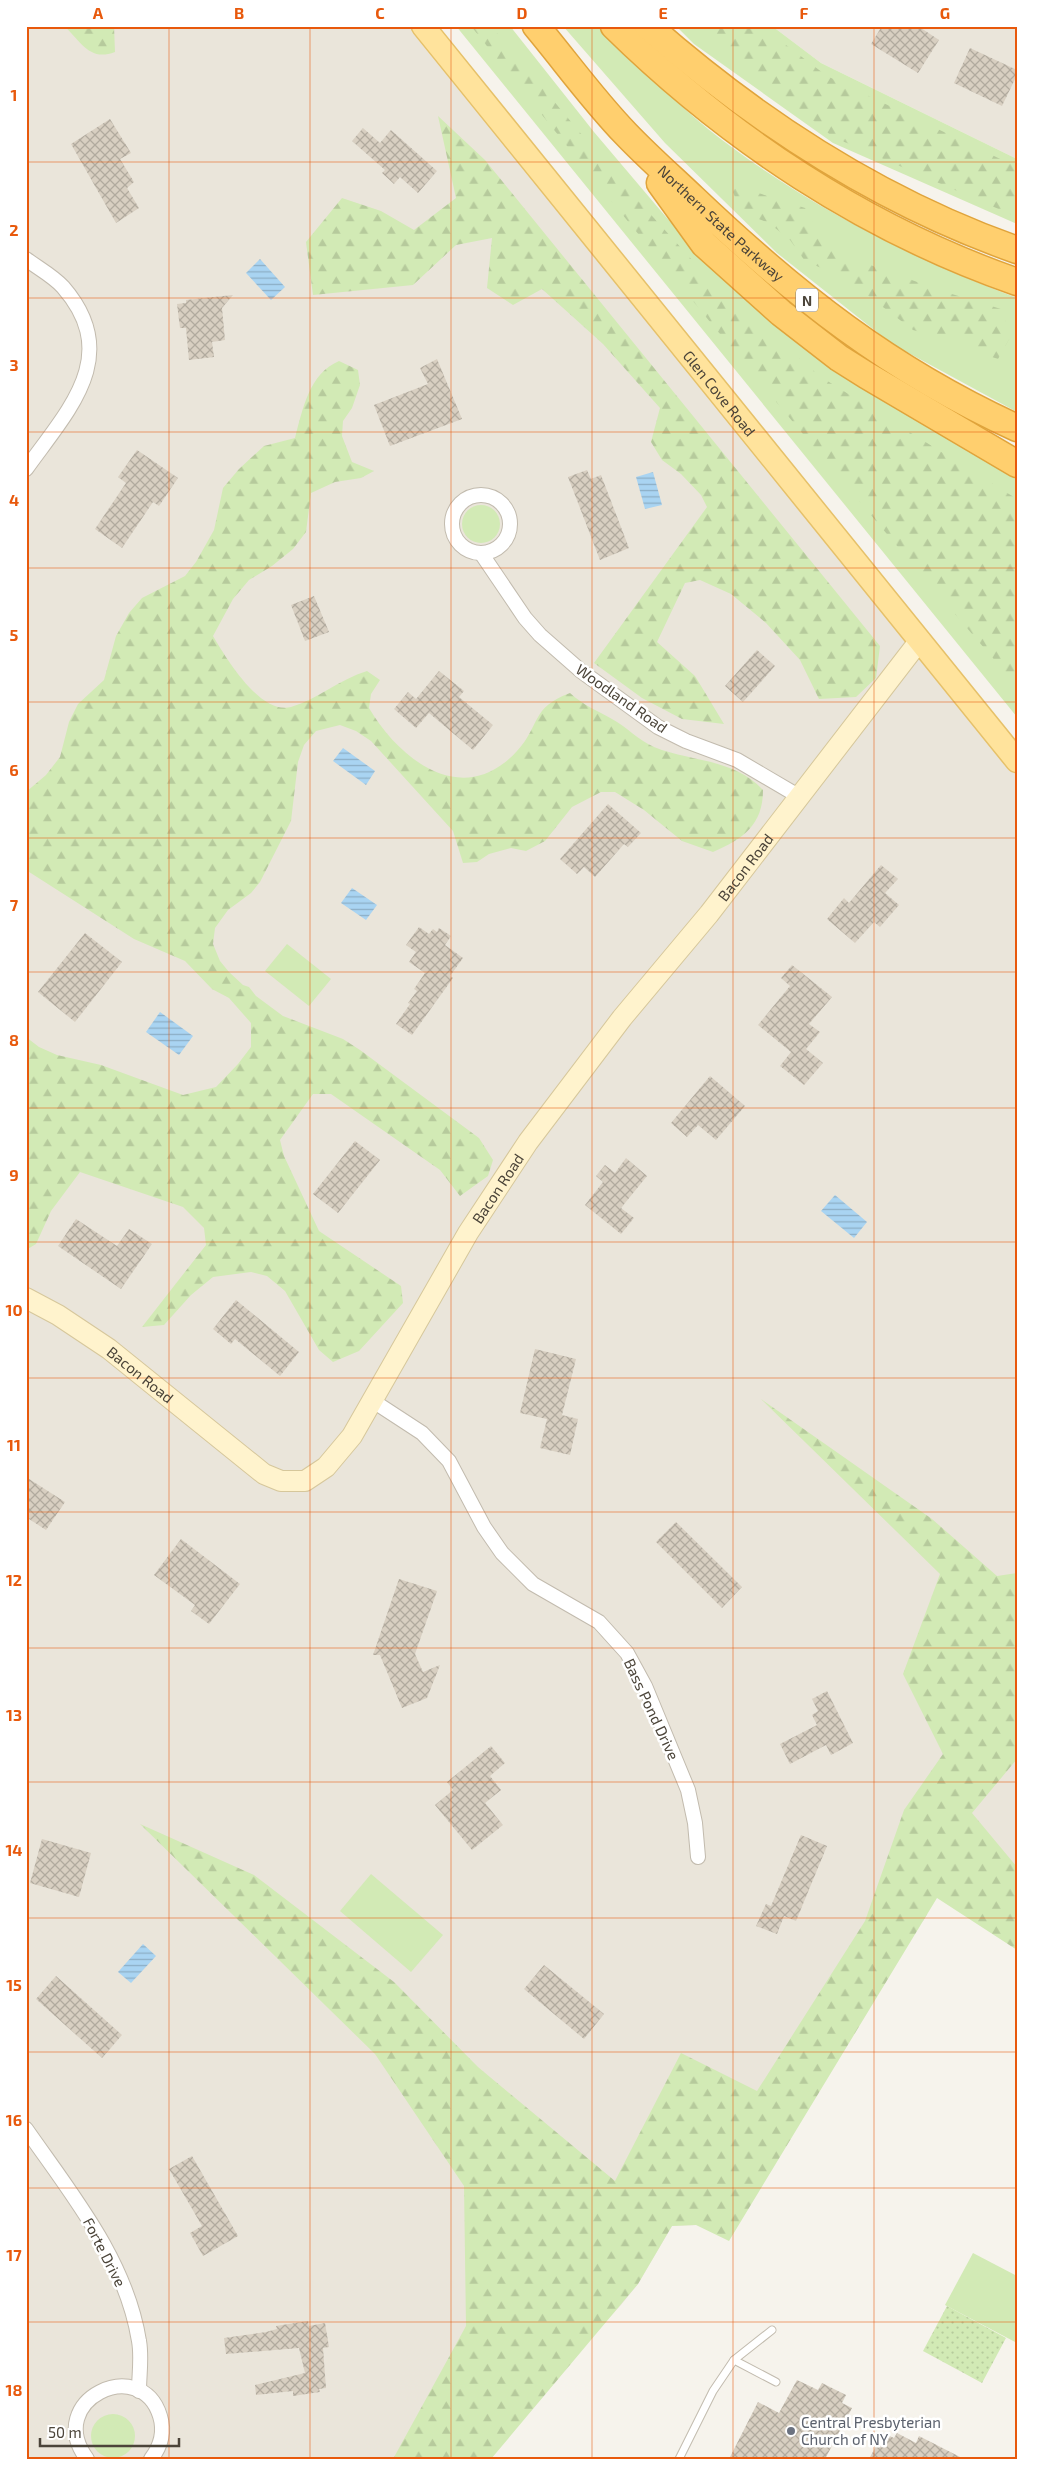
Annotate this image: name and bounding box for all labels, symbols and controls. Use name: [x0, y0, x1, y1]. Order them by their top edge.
text: A: [93, 3, 104, 22]
text: B: [234, 3, 244, 22]
text: C: [375, 3, 385, 22]
text: D: [517, 3, 528, 22]
text: E: [658, 3, 668, 22]
text: F: [800, 3, 809, 22]
text: G: [940, 3, 950, 22]
text: 1: [11, 85, 17, 104]
street label: Northern State Parkway: [654, 161, 788, 285]
text: 2: [9, 220, 19, 239]
road number: N: [796, 288, 818, 312]
street label: Glen Cove Road: [680, 347, 760, 440]
text: 3: [9, 355, 19, 374]
text: 4: [9, 490, 19, 509]
text: 5: [10, 625, 19, 644]
street label: Woodland Road: [573, 660, 671, 736]
text: 6: [9, 760, 19, 779]
street label: Bacon Road: [714, 830, 777, 904]
text: 7: [10, 895, 19, 914]
text: 8: [9, 1030, 19, 1049]
street label: Bacon Road: [468, 1150, 527, 1227]
text: 9: [9, 1165, 19, 1184]
text: 10: [5, 1300, 23, 1319]
street label: Bacon Road: [104, 1342, 177, 1407]
text: 11: [7, 1435, 21, 1454]
text: 12: [6, 1570, 22, 1589]
street label: Bass Pond Drive: [621, 1655, 683, 1763]
text: 13: [6, 1705, 22, 1724]
text: 14: [5, 1840, 23, 1859]
text: 15: [6, 1975, 22, 1994]
text: 16: [6, 2110, 22, 2129]
street label: Forte Drive: [80, 2214, 130, 2290]
text: 17: [6, 2245, 22, 2264]
text: 18: [6, 2380, 22, 2399]
place label: Central Presbyterian Church of NY: [801, 2413, 941, 2448]
scale bar: [40, 2415, 179, 2447]
text: 50 m: [48, 2423, 82, 2441]
marker: Central Presbyterian Church of NY: [785, 2425, 797, 2437]

